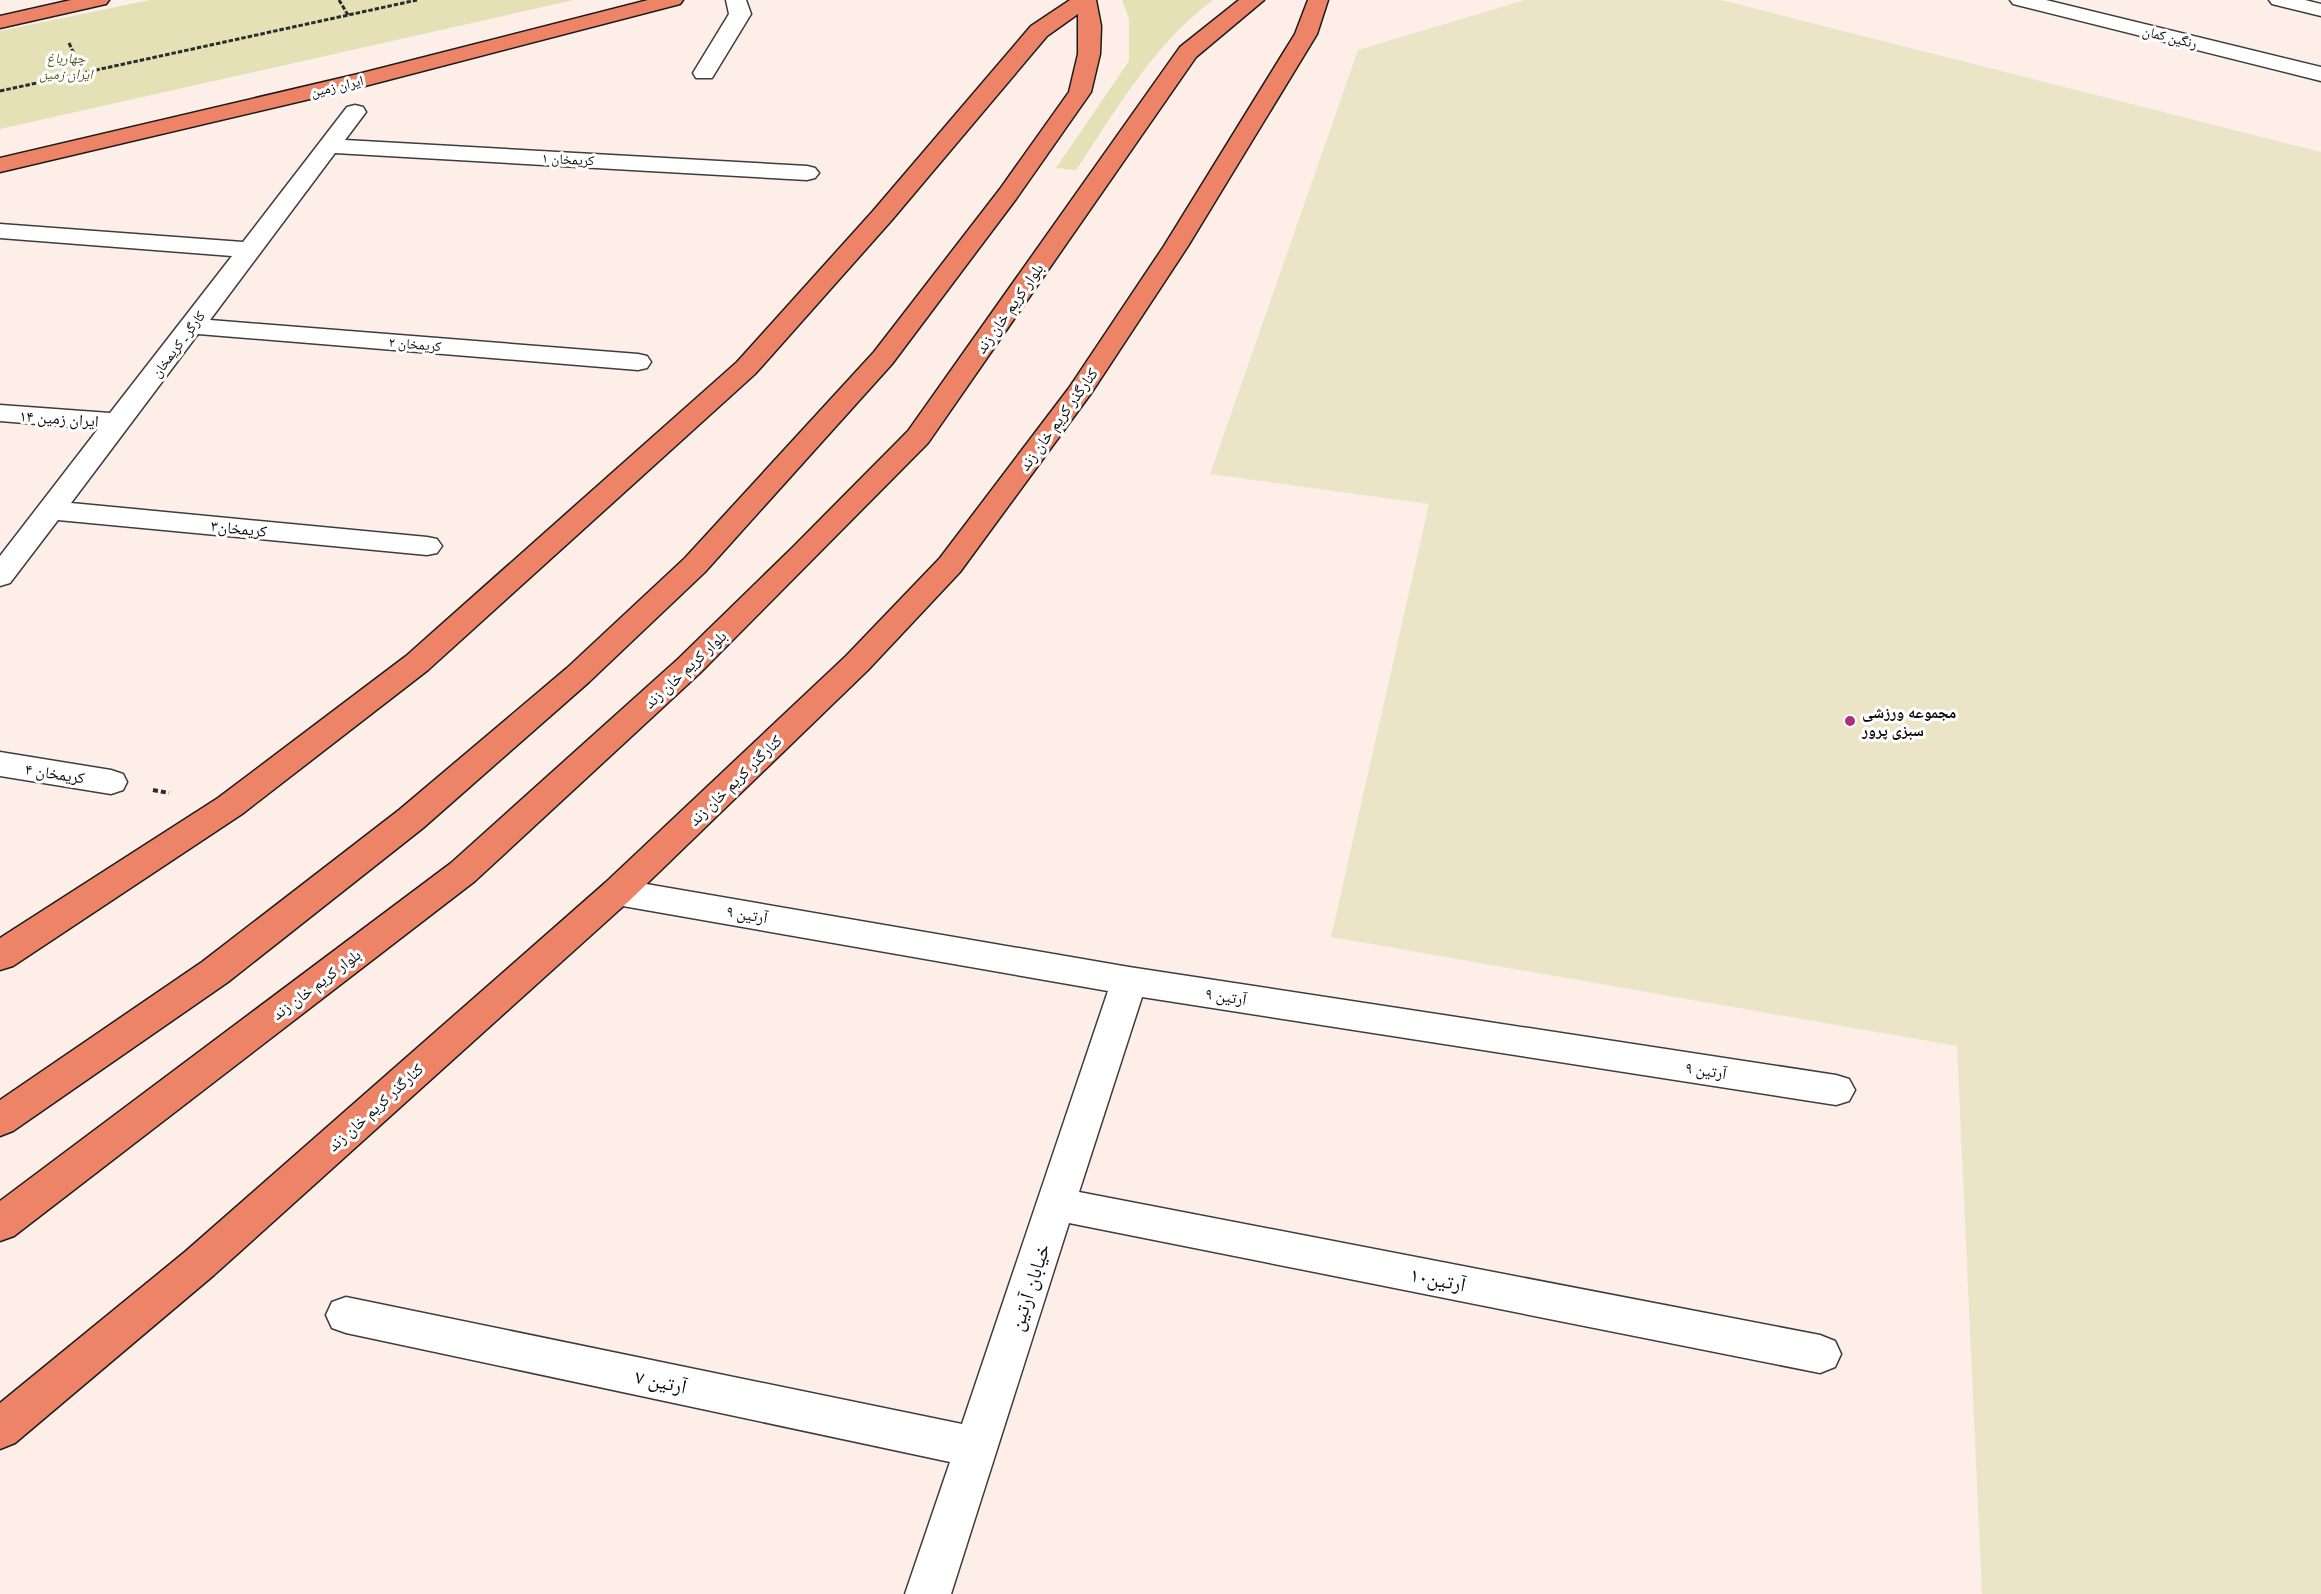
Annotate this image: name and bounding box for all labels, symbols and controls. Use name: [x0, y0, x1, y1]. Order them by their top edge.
street label: رنگین کمان: [2141, 22, 2199, 52]
park label: چهارباغ ایران زمین: [39, 49, 94, 83]
street label: ایران زمین: [309, 71, 365, 101]
street label: کریمخان ۱: [541, 149, 595, 169]
street label: بلوار کریم خان زند: [970, 259, 1048, 358]
street label: کارگر ـ کریمخان: [147, 307, 209, 381]
street label: کریمخان ۲: [388, 333, 442, 355]
street label: کنارگذر کریم خان زند: [1014, 363, 1103, 475]
street label: ایران زمین ۱۴: [19, 405, 99, 432]
street label: کریمخان۳: [210, 515, 268, 542]
street label: بلوار کریم خان زند: [639, 626, 731, 713]
place label: مجموعه ورزشی سبزی پرور: [1861, 702, 1956, 740]
marker: مجموعه ورزشی سبزی پرور: [1843, 714, 1857, 728]
street label: کنارگذر کریم خان زند: [684, 730, 787, 830]
street label: کریمخان ۴: [24, 758, 87, 789]
street label: آرتین ۹: [725, 901, 770, 929]
street label: بلوار کریم خان زند: [268, 944, 365, 1025]
street label: آرتین ۹: [1204, 983, 1249, 1010]
street label: آرتین ۹: [1684, 1057, 1729, 1084]
street label: کنارگذر کریم خان زند: [323, 1058, 428, 1156]
street label: خیابان آرتین: [1003, 1240, 1055, 1334]
street label: آرتین۱۰: [1408, 1261, 1469, 1297]
street label: آرتین ۷: [633, 1363, 690, 1399]

